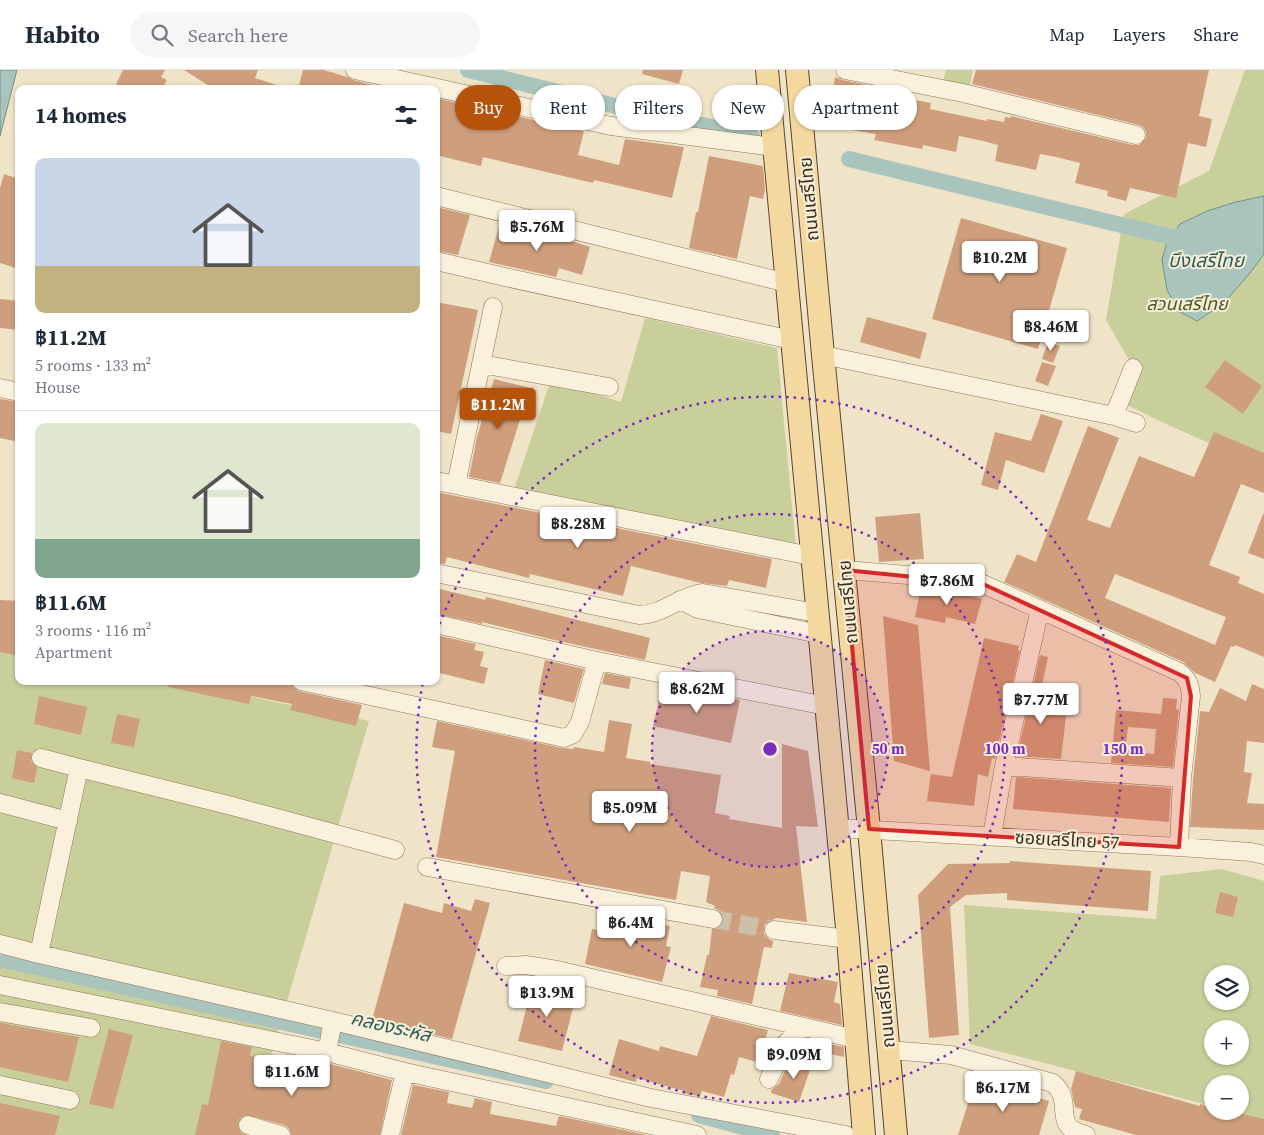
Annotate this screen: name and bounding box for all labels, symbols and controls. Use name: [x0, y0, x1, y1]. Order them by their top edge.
search box: [130, 12, 480, 57]
text: Habito: [25, 18, 100, 51]
icon: search: [148, 21, 176, 49]
text: Search here: [188, 22, 288, 48]
text: Map: [1049, 22, 1084, 47]
text: Layers: [1112, 22, 1165, 47]
text: Share: [1193, 22, 1239, 47]
chip: Buy: [455, 85, 521, 130]
chip: Rent: [531, 85, 605, 130]
chip: Filters: [615, 85, 702, 130]
chip: New: [712, 85, 784, 130]
chip: Apartment: [794, 85, 917, 130]
text: 14 homes: [35, 101, 127, 130]
icon: filters: [392, 101, 420, 129]
street label: ถนนเสรีไทย: [792, 156, 825, 242]
icon: home: [183, 190, 273, 280]
pin: ฿5.76M: [496, 210, 578, 252]
text: ฿5.76M: [510, 215, 564, 237]
pin: ฿10.2M: [959, 240, 1041, 283]
text: ฿10.2M: [973, 246, 1027, 268]
water label: บึงเสรีไทย: [1168, 247, 1246, 273]
park label: สวนเสรีไทย: [1146, 291, 1229, 316]
pin: ฿8.46M: [1010, 310, 1092, 352]
text: ฿8.46M: [1024, 315, 1078, 337]
text: ฿11.2M: [35, 323, 106, 352]
text: 5 rooms · 133 m²: [35, 354, 151, 376]
text: House: [35, 376, 80, 398]
pin: ฿11.2M: [457, 388, 539, 430]
text: ฿11.2M: [471, 393, 525, 415]
icon: home: [183, 456, 273, 546]
pin: ฿8.28M: [537, 506, 619, 549]
text: ฿8.28M: [551, 512, 605, 534]
street label: ถนนเสรีไทย: [831, 559, 864, 645]
pin: ฿7.86M: [906, 564, 988, 606]
text: ฿7.86M: [920, 569, 974, 591]
text: ฿11.6M: [35, 588, 106, 617]
text: 3 rooms · 116 m²: [35, 619, 151, 641]
text: Apartment: [35, 641, 112, 663]
pin: ฿8.62M: [656, 672, 738, 714]
text: ฿8.62M: [670, 677, 724, 699]
pin: ฿7.77M: [1000, 682, 1082, 725]
text: ฿7.77M: [1014, 688, 1068, 710]
text: 50 m: [871, 738, 905, 759]
text: 100 m: [984, 738, 1026, 759]
text: 150 m: [1102, 738, 1144, 759]
centre of rings: [761, 740, 779, 758]
pin: ฿5.09M: [589, 790, 671, 833]
text: ฿5.09M: [603, 796, 657, 818]
street label: ซอยเสรีไทย 57: [1014, 824, 1120, 855]
pin: ฿6.4M: [596, 906, 666, 948]
text: ฿6.4M: [608, 911, 654, 933]
street label: ถนนเสรีไทย: [868, 963, 901, 1049]
map controls: [1204, 965, 1249, 1120]
button: layers: [1204, 965, 1249, 1010]
pin: ฿13.9M: [506, 976, 588, 1018]
text: ฿13.9M: [520, 981, 574, 1003]
water label: คลองระหัส: [348, 1004, 436, 1048]
button: +: [1204, 1020, 1249, 1065]
pin: ฿9.09M: [753, 1038, 835, 1080]
text: ฿9.09M: [767, 1043, 821, 1065]
pin: ฿11.6M: [251, 1054, 333, 1097]
text: ฿11.6M: [265, 1060, 319, 1082]
pin: ฿6.17M: [962, 1070, 1044, 1113]
button: −: [1204, 1075, 1249, 1120]
text: ฿6.17M: [976, 1076, 1030, 1098]

